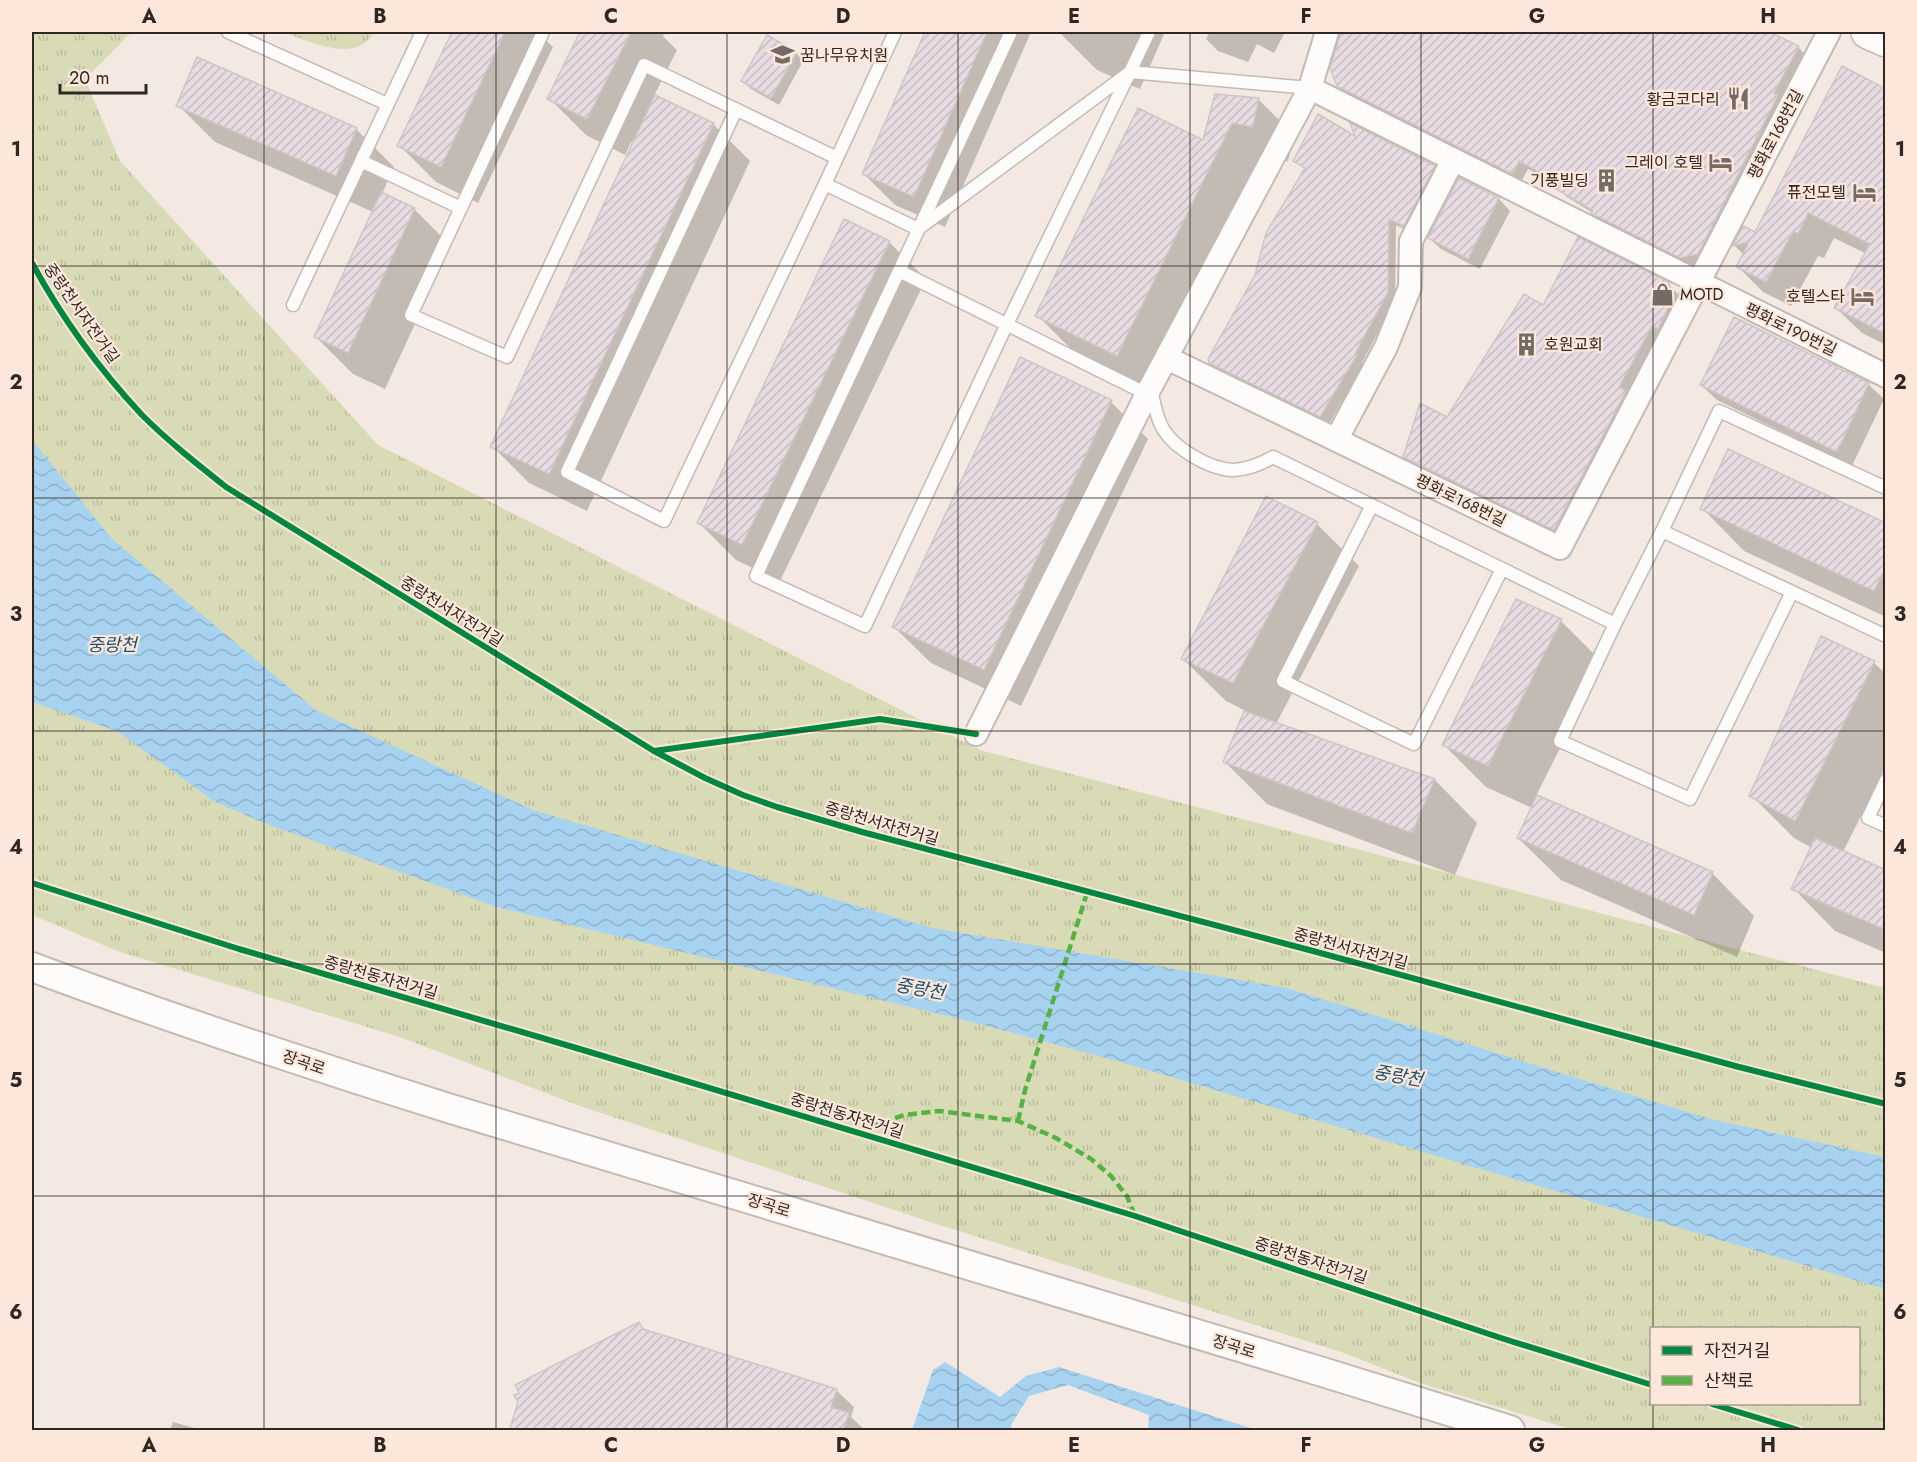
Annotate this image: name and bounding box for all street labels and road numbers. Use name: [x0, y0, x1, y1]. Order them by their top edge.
street label: 평화로168번길: [1742, 85, 1809, 183]
street label: 중랑천서자전거길: [38, 258, 125, 368]
street label: 평화로190번길: [1741, 297, 1841, 362]
street label: 평화로168번길: [1411, 468, 1510, 532]
street label: 중랑천서자전거길: [396, 570, 508, 652]
street label: 중랑천서자전거길: [822, 796, 942, 851]
street label: 중랑천서자전거길: [1291, 922, 1411, 975]
street label: 중랑천동자전거길: [321, 950, 441, 1005]
street label: 장곡로: [279, 1044, 329, 1081]
street label: 중랑천동자전거길: [787, 1087, 907, 1144]
street label: 장곡로: [744, 1188, 794, 1223]
street label: 중랑천동자전거길: [1251, 1231, 1370, 1290]
street label: 장곡로: [1209, 1329, 1259, 1364]

